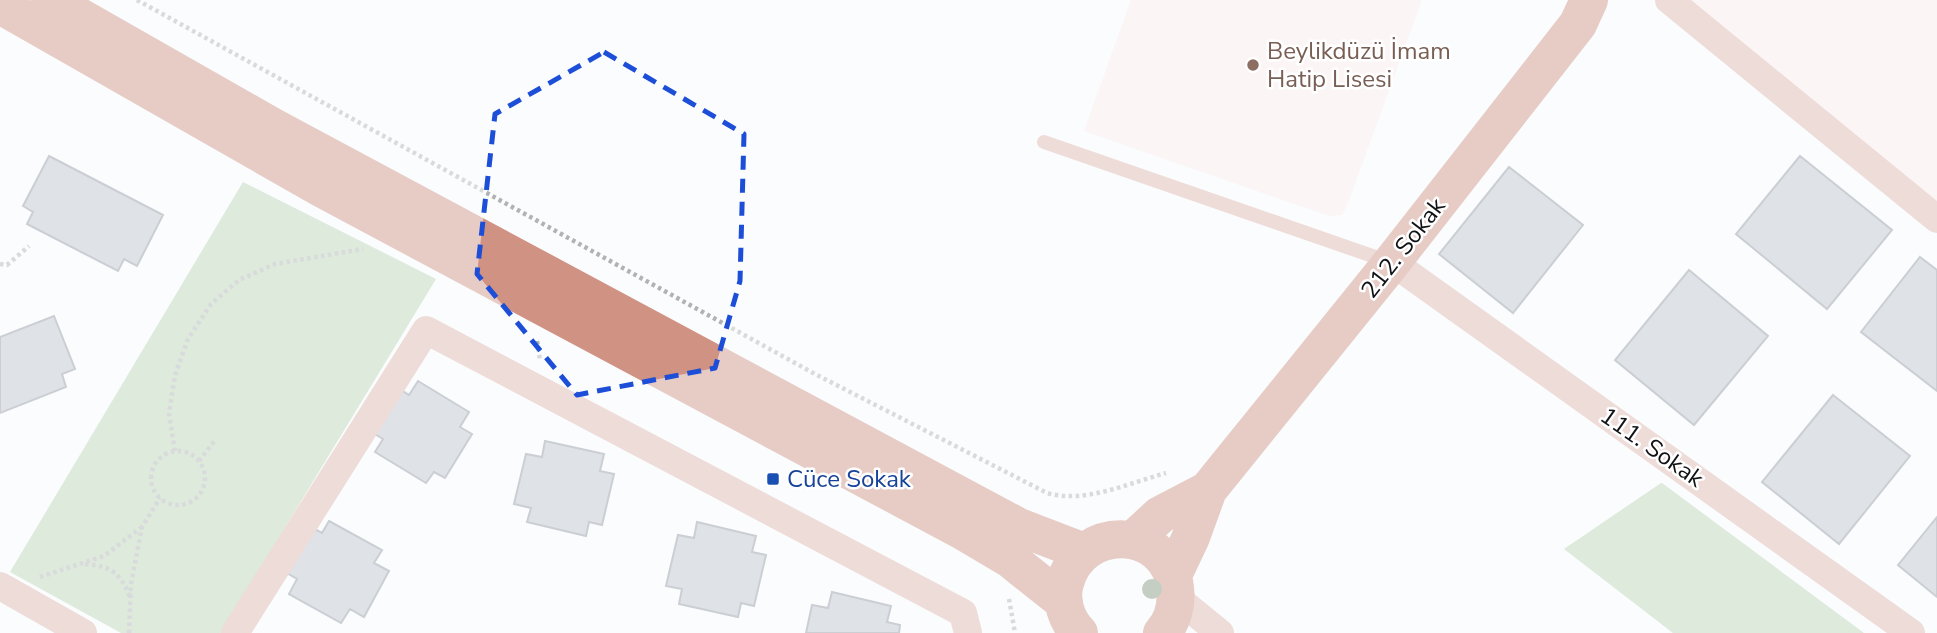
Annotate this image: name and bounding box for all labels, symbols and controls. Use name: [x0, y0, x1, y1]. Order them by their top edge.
place label: Beylikdüzü İmam Hatip Lisesi: [1267, 35, 1451, 95]
marker: Beylikdüzü İmam Hatip Lisesi: [1245, 57, 1261, 73]
street label: 212. Sokak: [1354, 190, 1453, 305]
street label: 111. Sokak: [1594, 400, 1711, 495]
place label: Cüce Sokak: [787, 463, 912, 495]
marker: Cüce Sokak: [765, 471, 781, 487]

